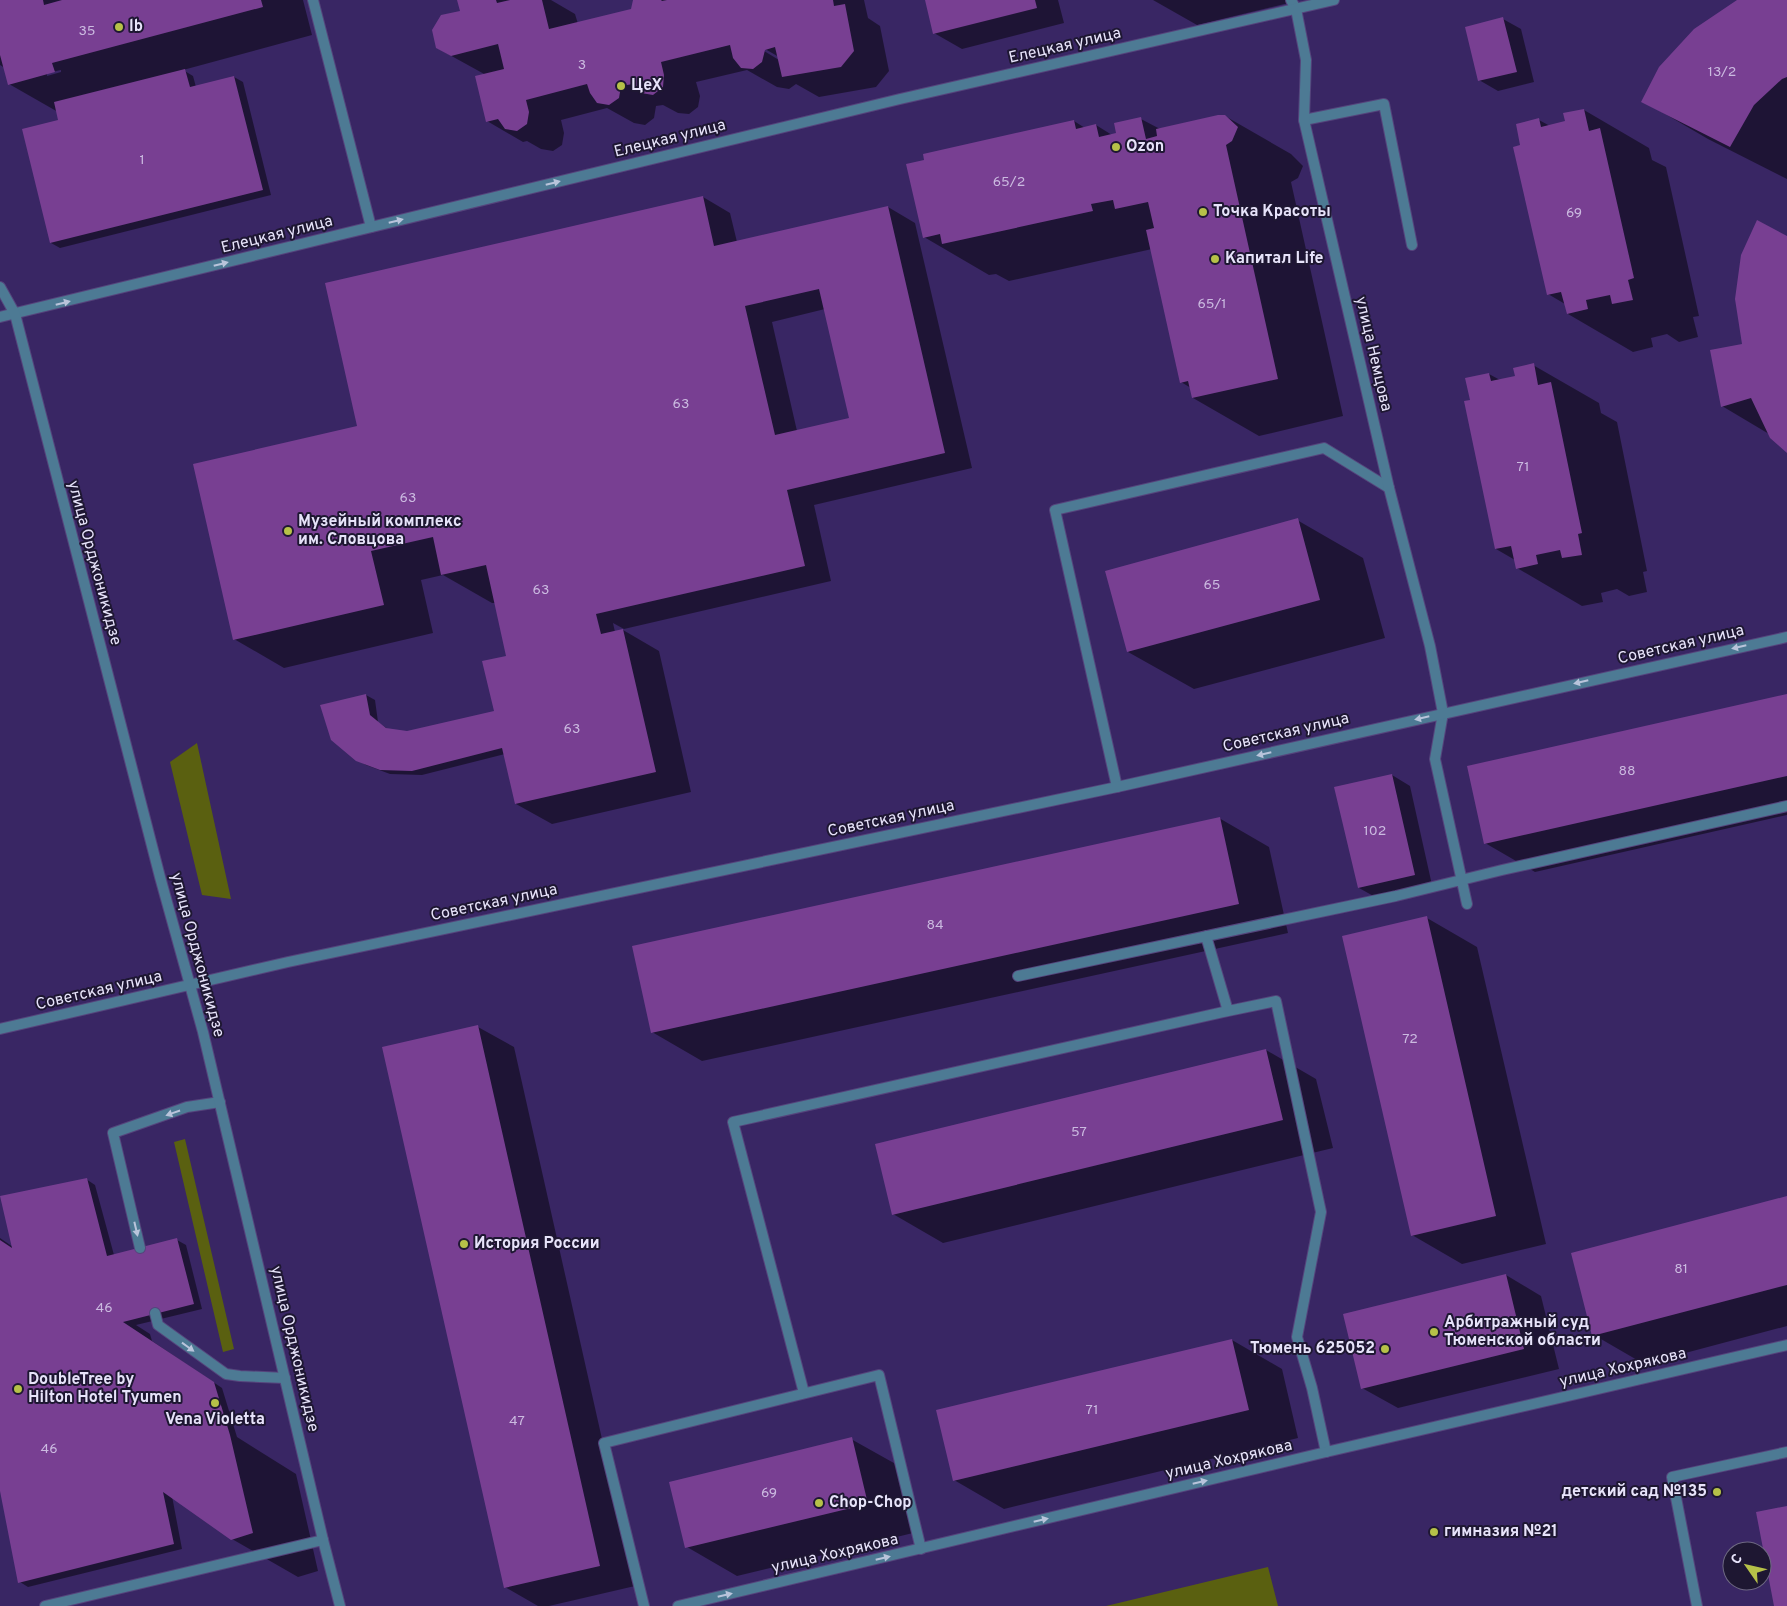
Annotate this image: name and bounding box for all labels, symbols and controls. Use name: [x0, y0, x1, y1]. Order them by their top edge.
place label: lb: [129, 17, 143, 37]
marker: lb: [113, 21, 125, 33]
house number: 35: [78, 23, 96, 40]
street label: Елецкая улица: [1007, 23, 1123, 69]
house number: 3: [578, 57, 586, 74]
house number: 13/2: [1708, 64, 1736, 81]
place label: ЦеХ: [631, 76, 663, 96]
marker: ЦеХ: [615, 80, 627, 92]
street label: Елецкая улица: [612, 115, 728, 163]
place label: Ozon: [1126, 137, 1164, 157]
marker: Ozon: [1110, 141, 1122, 153]
house number: 1: [139, 152, 145, 169]
house number: 65/2: [993, 174, 1025, 191]
one-way arrow: [546, 179, 561, 187]
place label: Точка Красоты: [1213, 202, 1331, 222]
house number: 69: [1566, 205, 1582, 222]
marker: Точка Красоты: [1197, 206, 1209, 218]
street label: Елецкая улица: [219, 211, 335, 259]
one-way arrow: [388, 217, 403, 225]
place label: Капитал Life: [1225, 249, 1324, 269]
marker: Капитал Life: [1209, 253, 1221, 265]
one-way arrow: [213, 260, 228, 268]
street label: улица Немцова: [1350, 295, 1396, 413]
house number: 65/1: [1197, 296, 1227, 313]
one-way arrow: [55, 298, 70, 306]
house number: 63: [673, 396, 689, 413]
house number: 71: [1517, 459, 1529, 476]
street label: улица Орджоникидзе: [62, 478, 126, 648]
house number: 63: [400, 490, 416, 507]
place label: Музейный комплекс им. Словцова: [298, 512, 462, 550]
marker: Музейный комплекс им. Словцова: [282, 525, 294, 537]
house number: 65: [1203, 577, 1221, 594]
house number: 63: [533, 582, 549, 599]
street label: Советская улица: [1616, 621, 1746, 669]
one-way arrow: [1732, 643, 1747, 651]
one-way arrow: [1573, 678, 1588, 686]
street label: Советская улица: [1221, 709, 1351, 757]
one-way arrow: [1415, 714, 1430, 722]
house number: 63: [564, 721, 580, 738]
one-way arrow: [1256, 750, 1271, 758]
house number: 88: [1618, 763, 1636, 780]
street label: Советская улица: [826, 796, 956, 842]
house number: 102: [1364, 823, 1386, 840]
street label: улица Орджоникидзе: [165, 870, 229, 1040]
street label: Советская улица: [429, 880, 559, 926]
house number: 84: [926, 917, 944, 934]
street label: Советская улица: [34, 967, 164, 1015]
house number: 72: [1402, 1031, 1418, 1048]
one-way arrow: [165, 1109, 180, 1117]
house number: 57: [1071, 1124, 1087, 1141]
one-way arrow: [132, 1222, 140, 1237]
place label: История России: [474, 1234, 600, 1254]
marker: История России: [458, 1238, 470, 1250]
house number: 81: [1674, 1261, 1688, 1278]
street label: улица Орджоникидзе: [265, 1264, 323, 1434]
house number: 46: [95, 1300, 113, 1317]
place label: Арбитражный суд Тюменской области: [1444, 1313, 1601, 1351]
marker: Арбитражный суд Тюменской области: [1428, 1326, 1440, 1338]
place label: Тюмень 625052: [1250, 1339, 1375, 1359]
one-way arrow: [181, 1341, 194, 1352]
marker: Тюмень 625052: [1379, 1343, 1391, 1355]
street label: улица Хохрякова: [1558, 1344, 1688, 1392]
place label: DoubleTree by Hilton Hotel Tyumen: [28, 1370, 182, 1408]
marker: DoubleTree by Hilton Hotel Tyumen: [12, 1383, 24, 1395]
marker: Vena Violetta: [209, 1397, 221, 1409]
house number: 71: [1086, 1402, 1098, 1419]
place label: Vena Violetta: [165, 1410, 265, 1430]
house number: 47: [509, 1413, 525, 1430]
street label: улица Хохрякова: [1164, 1436, 1294, 1484]
house number: 46: [40, 1441, 58, 1458]
one-way arrow: [1192, 1478, 1207, 1486]
place label: детский сад №135: [1561, 1482, 1707, 1502]
house number: 69: [761, 1485, 777, 1502]
marker: детский сад №135: [1711, 1486, 1723, 1498]
place label: Chop-Chop: [829, 1493, 912, 1513]
marker: Chop-Chop: [813, 1497, 825, 1509]
one-way arrow: [1034, 1516, 1049, 1524]
place label: гимназия №21: [1444, 1522, 1558, 1542]
marker: гимназия №21: [1428, 1526, 1440, 1538]
street label: улица Хохрякова: [770, 1530, 900, 1578]
north arrow: [1722, 1541, 1772, 1591]
text: С: [1728, 1551, 1747, 1568]
one-way arrow: [876, 1554, 891, 1562]
one-way arrow: [718, 1591, 733, 1599]

